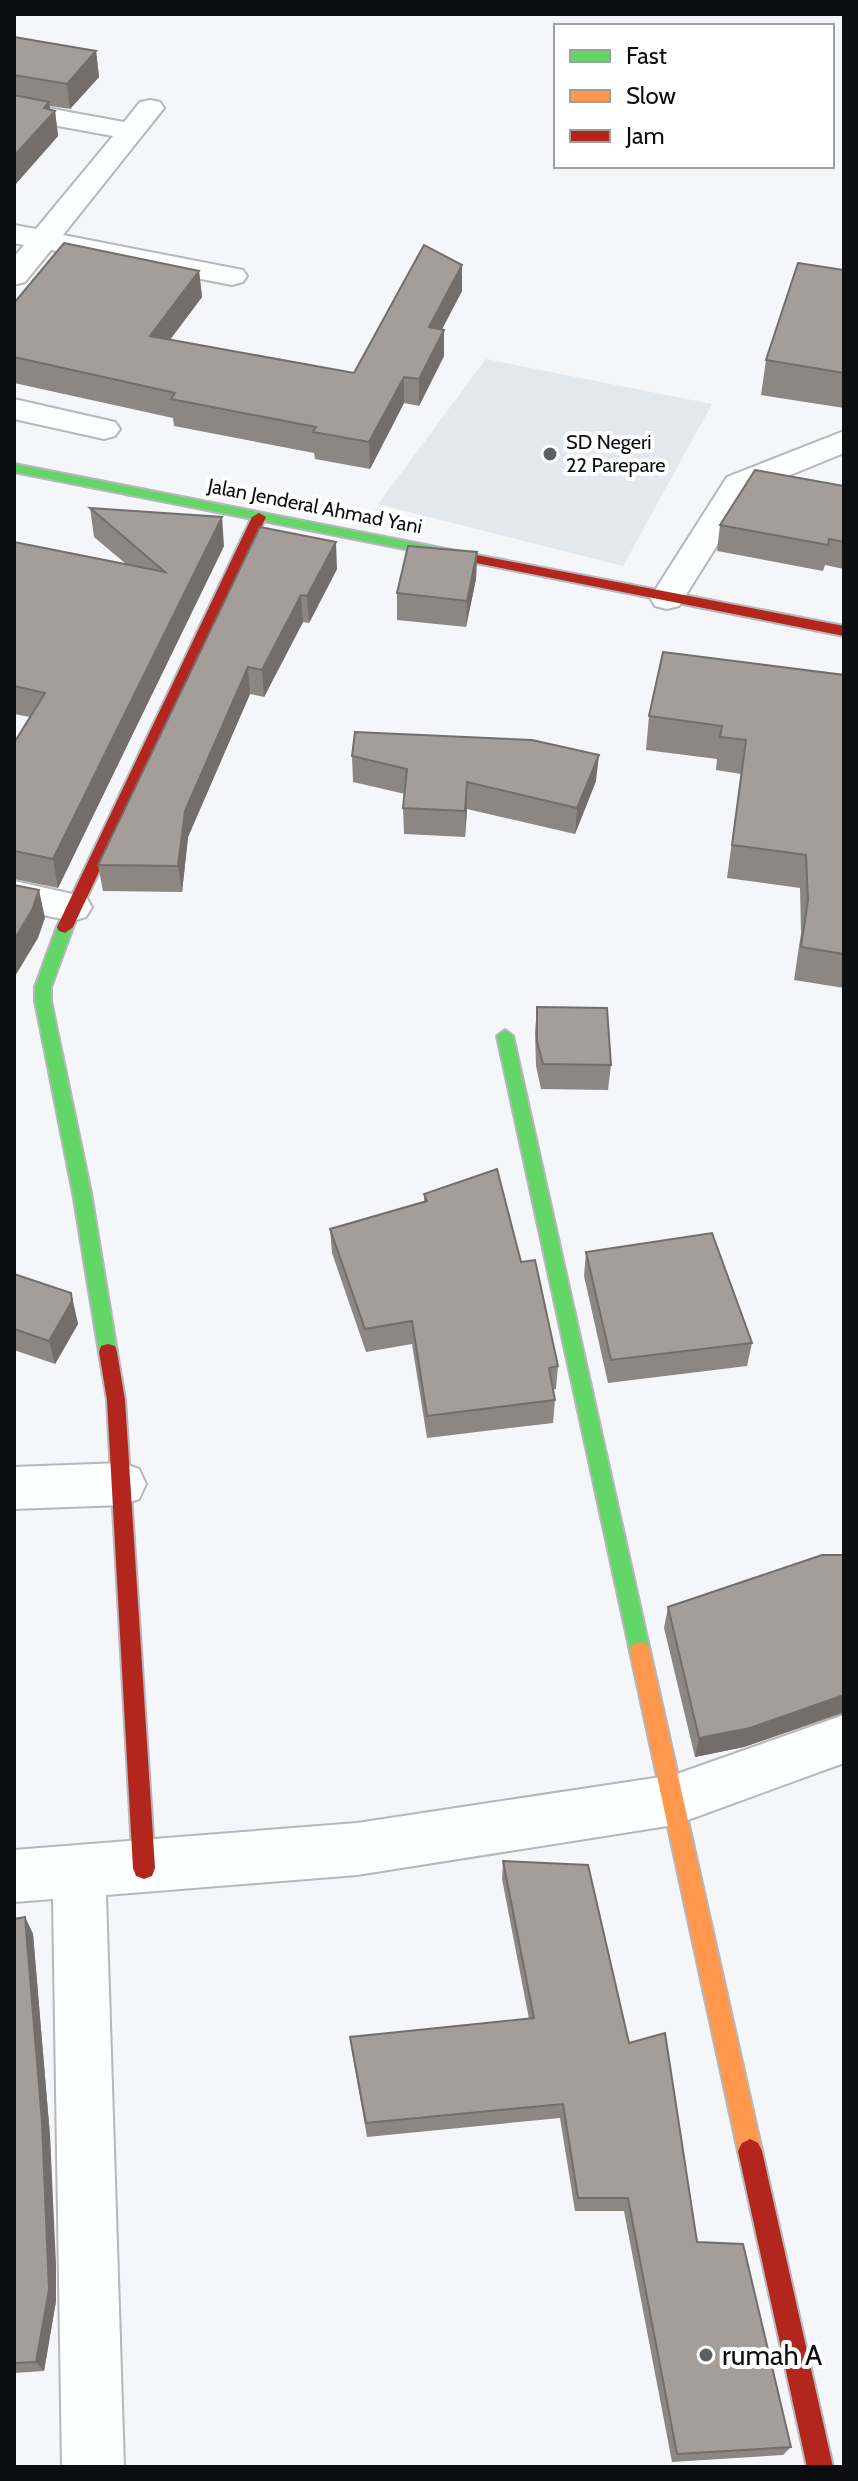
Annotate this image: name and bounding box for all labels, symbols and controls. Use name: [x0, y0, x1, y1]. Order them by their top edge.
legend: [554, 24, 834, 168]
text: Fast: [626, 41, 667, 70]
text: Slow: [626, 81, 676, 110]
text: Jam: [625, 121, 664, 150]
place label: SD Negeri 22 Parepare: [566, 430, 666, 477]
marker: SD Negeri 22 Parepare: [541, 445, 559, 463]
street label: Jalan Jenderal Ahmad Yani: [205, 473, 424, 539]
place label: rumah A: [722, 2338, 823, 2372]
marker: rumah A: [697, 2346, 715, 2364]

